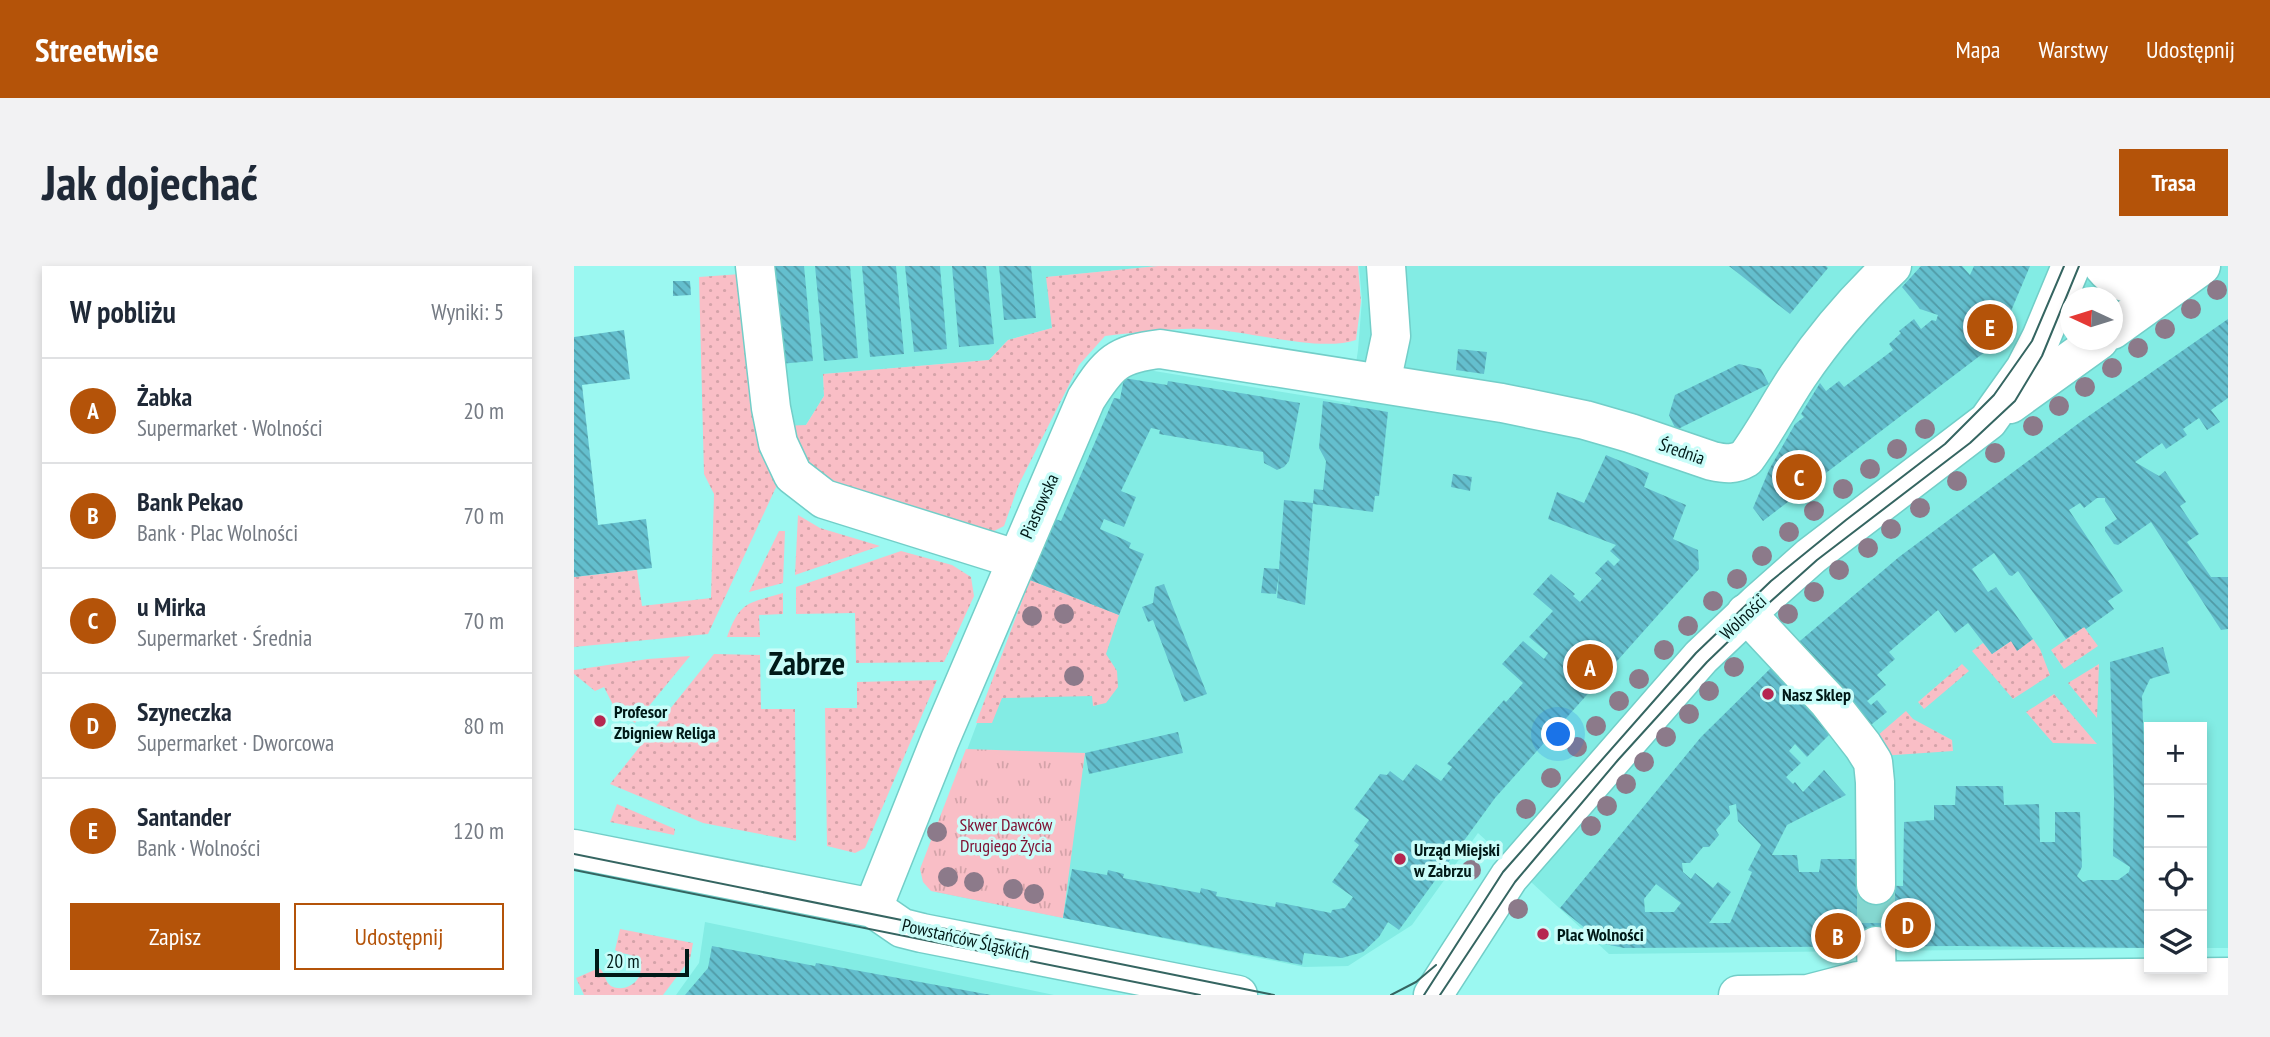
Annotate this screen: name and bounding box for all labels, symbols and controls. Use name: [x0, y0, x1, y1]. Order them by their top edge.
text: Streetwise: [35, 28, 159, 71]
text: Mapa: [1956, 34, 2000, 65]
text: Warstwy: [2038, 34, 2108, 65]
text: Udostępnij: [2146, 34, 2235, 65]
button: Trasa: [2119, 149, 2228, 216]
text: Jak dojechać: [42, 150, 258, 214]
north arrow: [2060, 287, 2123, 350]
text: W pobliżu: [70, 292, 176, 331]
text: Wyniki: 5: [431, 297, 504, 326]
pin: E: [1967, 301, 2013, 353]
text: Żabka: [137, 380, 192, 413]
text: A: [87, 396, 99, 425]
text: 20 m: [463, 396, 504, 425]
text: Supermarket · Wolności: [137, 413, 323, 442]
street label: Średnia: [1656, 432, 1708, 470]
pin: C: [1776, 451, 1822, 503]
street label: Piastowska: [1015, 470, 1063, 542]
text: Bank Pekao: [137, 485, 243, 518]
text: B: [87, 501, 99, 530]
text: 70 m: [463, 501, 504, 530]
text: Bank · Plac Wolności: [137, 518, 298, 547]
text: u Mirka: [137, 590, 206, 623]
street label: Wolności: [1715, 590, 1771, 644]
text: C: [88, 606, 98, 635]
text: 70 m: [463, 606, 504, 635]
text: Supermarket · Średnia: [137, 623, 312, 652]
pin: A: [1567, 641, 1613, 693]
district label: Zabrze: [769, 642, 845, 684]
place label: Nasz Sklep: [1782, 683, 1851, 706]
marker: Nasz Sklep: [1760, 686, 1776, 702]
text: Szyneczka: [137, 695, 232, 728]
place label: Profesor Zbigniew Religa: [614, 700, 716, 744]
text: D: [87, 711, 99, 740]
text: 80 m: [463, 711, 504, 740]
marker: Profesor Zbigniew Religa: [592, 713, 608, 729]
your location: [1541, 717, 1575, 751]
map controls: [2144, 722, 2207, 974]
button: +: [2144, 722, 2207, 785]
text: Supermarket · Dworcowa: [137, 728, 334, 757]
button: −: [2144, 785, 2207, 848]
text: Santander: [137, 800, 231, 833]
park label: Skwer Dawców Drugiego Życia: [960, 813, 1053, 857]
text: E: [88, 816, 98, 845]
text: 120 m: [453, 816, 504, 845]
text: Bank · Wolności: [137, 833, 261, 862]
place label: Urząd Miejski w Zabrzu: [1413, 838, 1500, 882]
button: locate: [2144, 848, 2207, 911]
marker: Urząd Miejski w Zabrzu: [1392, 851, 1408, 867]
pin: D: [1885, 899, 1931, 951]
button: Zapisz: [70, 903, 280, 970]
button: Udostępnij: [294, 903, 504, 970]
pin: B: [1815, 910, 1861, 962]
button: layers: [2144, 911, 2207, 974]
street label: Powstańców Śląskich: [900, 913, 1032, 965]
place label: Plac Wolności: [1557, 923, 1644, 946]
marker: Plac Wolności: [1535, 926, 1551, 942]
scale bar: [595, 946, 690, 978]
text: 20 m: [606, 949, 640, 973]

